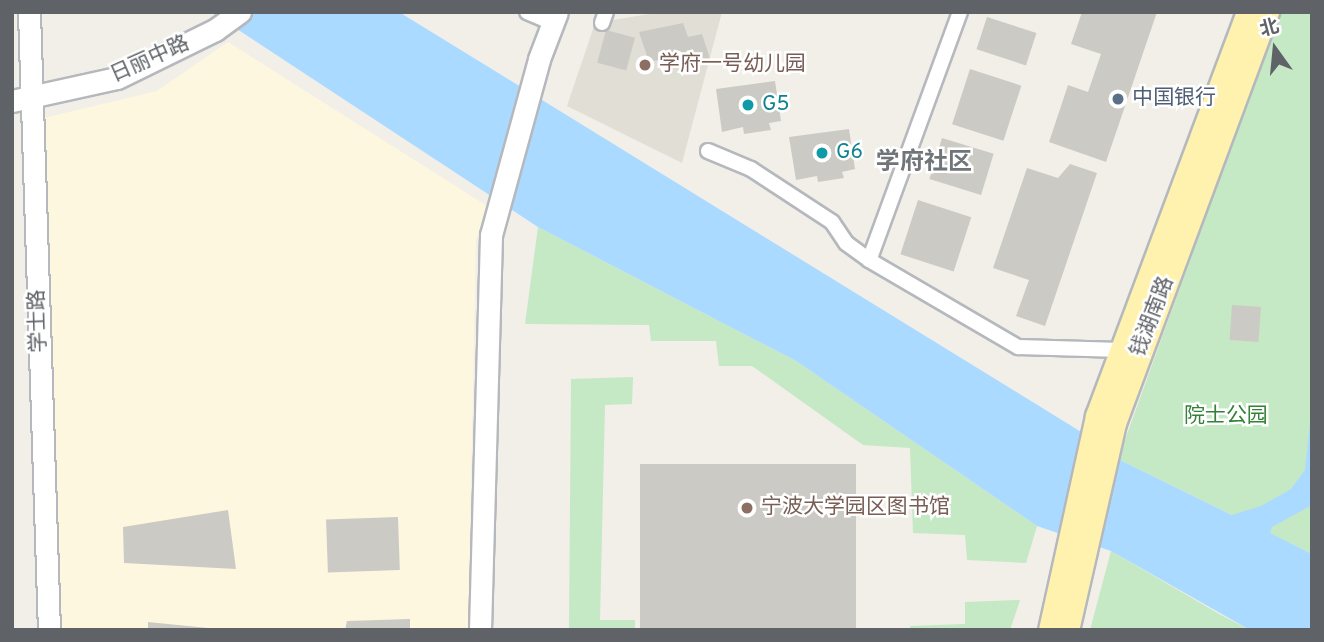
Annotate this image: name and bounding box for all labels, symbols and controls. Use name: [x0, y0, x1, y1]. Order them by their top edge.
north arrow: [1240, 14, 1310, 84]
text: 北: [1257, 15, 1282, 43]
street label: 日丽中路: [107, 31, 193, 89]
place label: 学府一号幼儿园: [659, 52, 806, 78]
marker: 学府一号幼儿园: [637, 57, 653, 73]
place label: 中国银行: [1132, 86, 1216, 112]
marker: 中国银行: [1110, 91, 1126, 107]
place label: G5: [762, 92, 789, 118]
marker: G5: [740, 97, 756, 113]
place label: G6: [836, 140, 863, 166]
marker: G6: [814, 145, 830, 161]
district label: 学府社区: [876, 150, 972, 178]
street label: 钱湖南路: [1126, 273, 1180, 361]
street label: 学士路: [25, 289, 53, 353]
park label: 院士公园: [1184, 404, 1268, 430]
place label: 宁波大学园区图书馆: [761, 495, 950, 521]
marker: 宁波大学园区图书馆: [739, 500, 755, 516]

